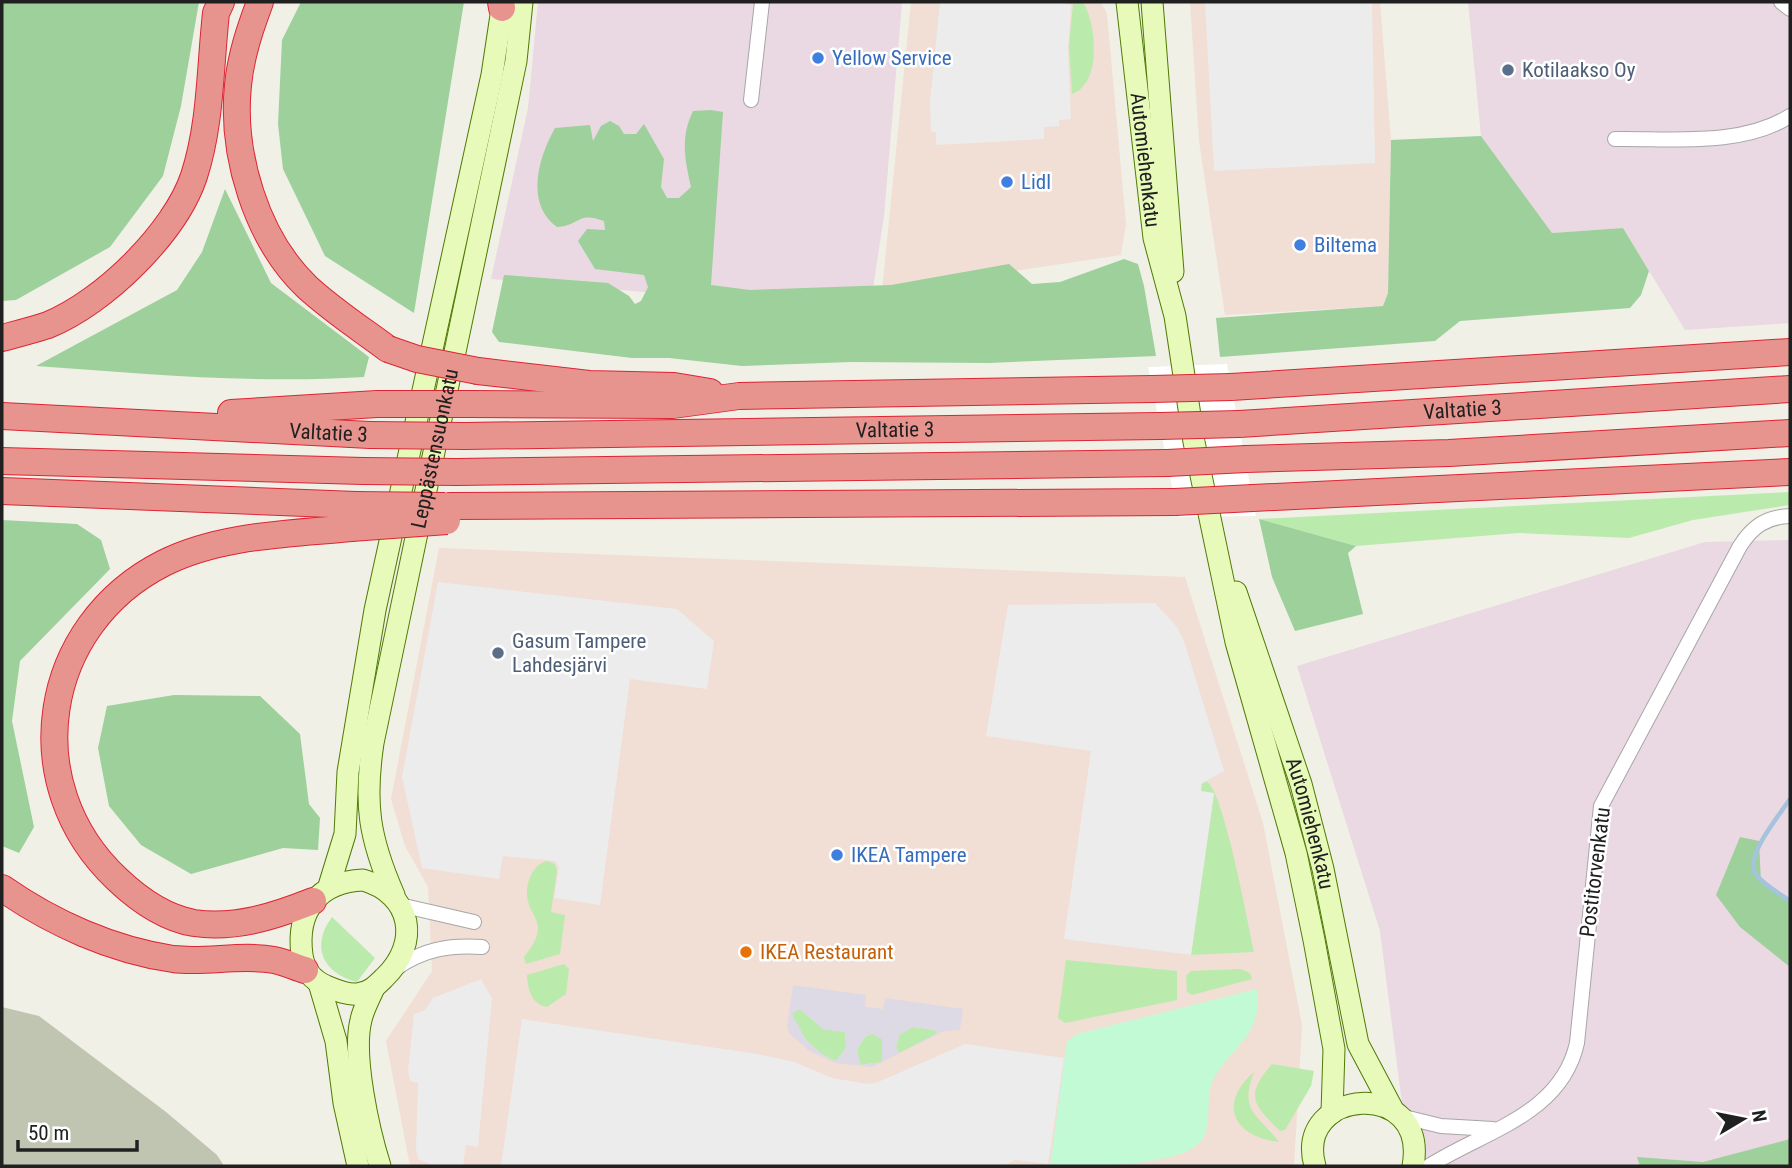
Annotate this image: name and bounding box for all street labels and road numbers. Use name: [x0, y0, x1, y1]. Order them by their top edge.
street label: Automiehenkatu: [1125, 91, 1165, 229]
street label: Leppästensuonkatu: [406, 366, 463, 531]
street label: Valtatie 3: [1423, 395, 1503, 424]
street label: Valtatie 3: [855, 417, 934, 442]
street label: Valtatie 3: [289, 419, 368, 447]
street label: Automiehenkatu: [1281, 754, 1339, 891]
street label: Postitorvenkatu: [1575, 806, 1615, 938]

